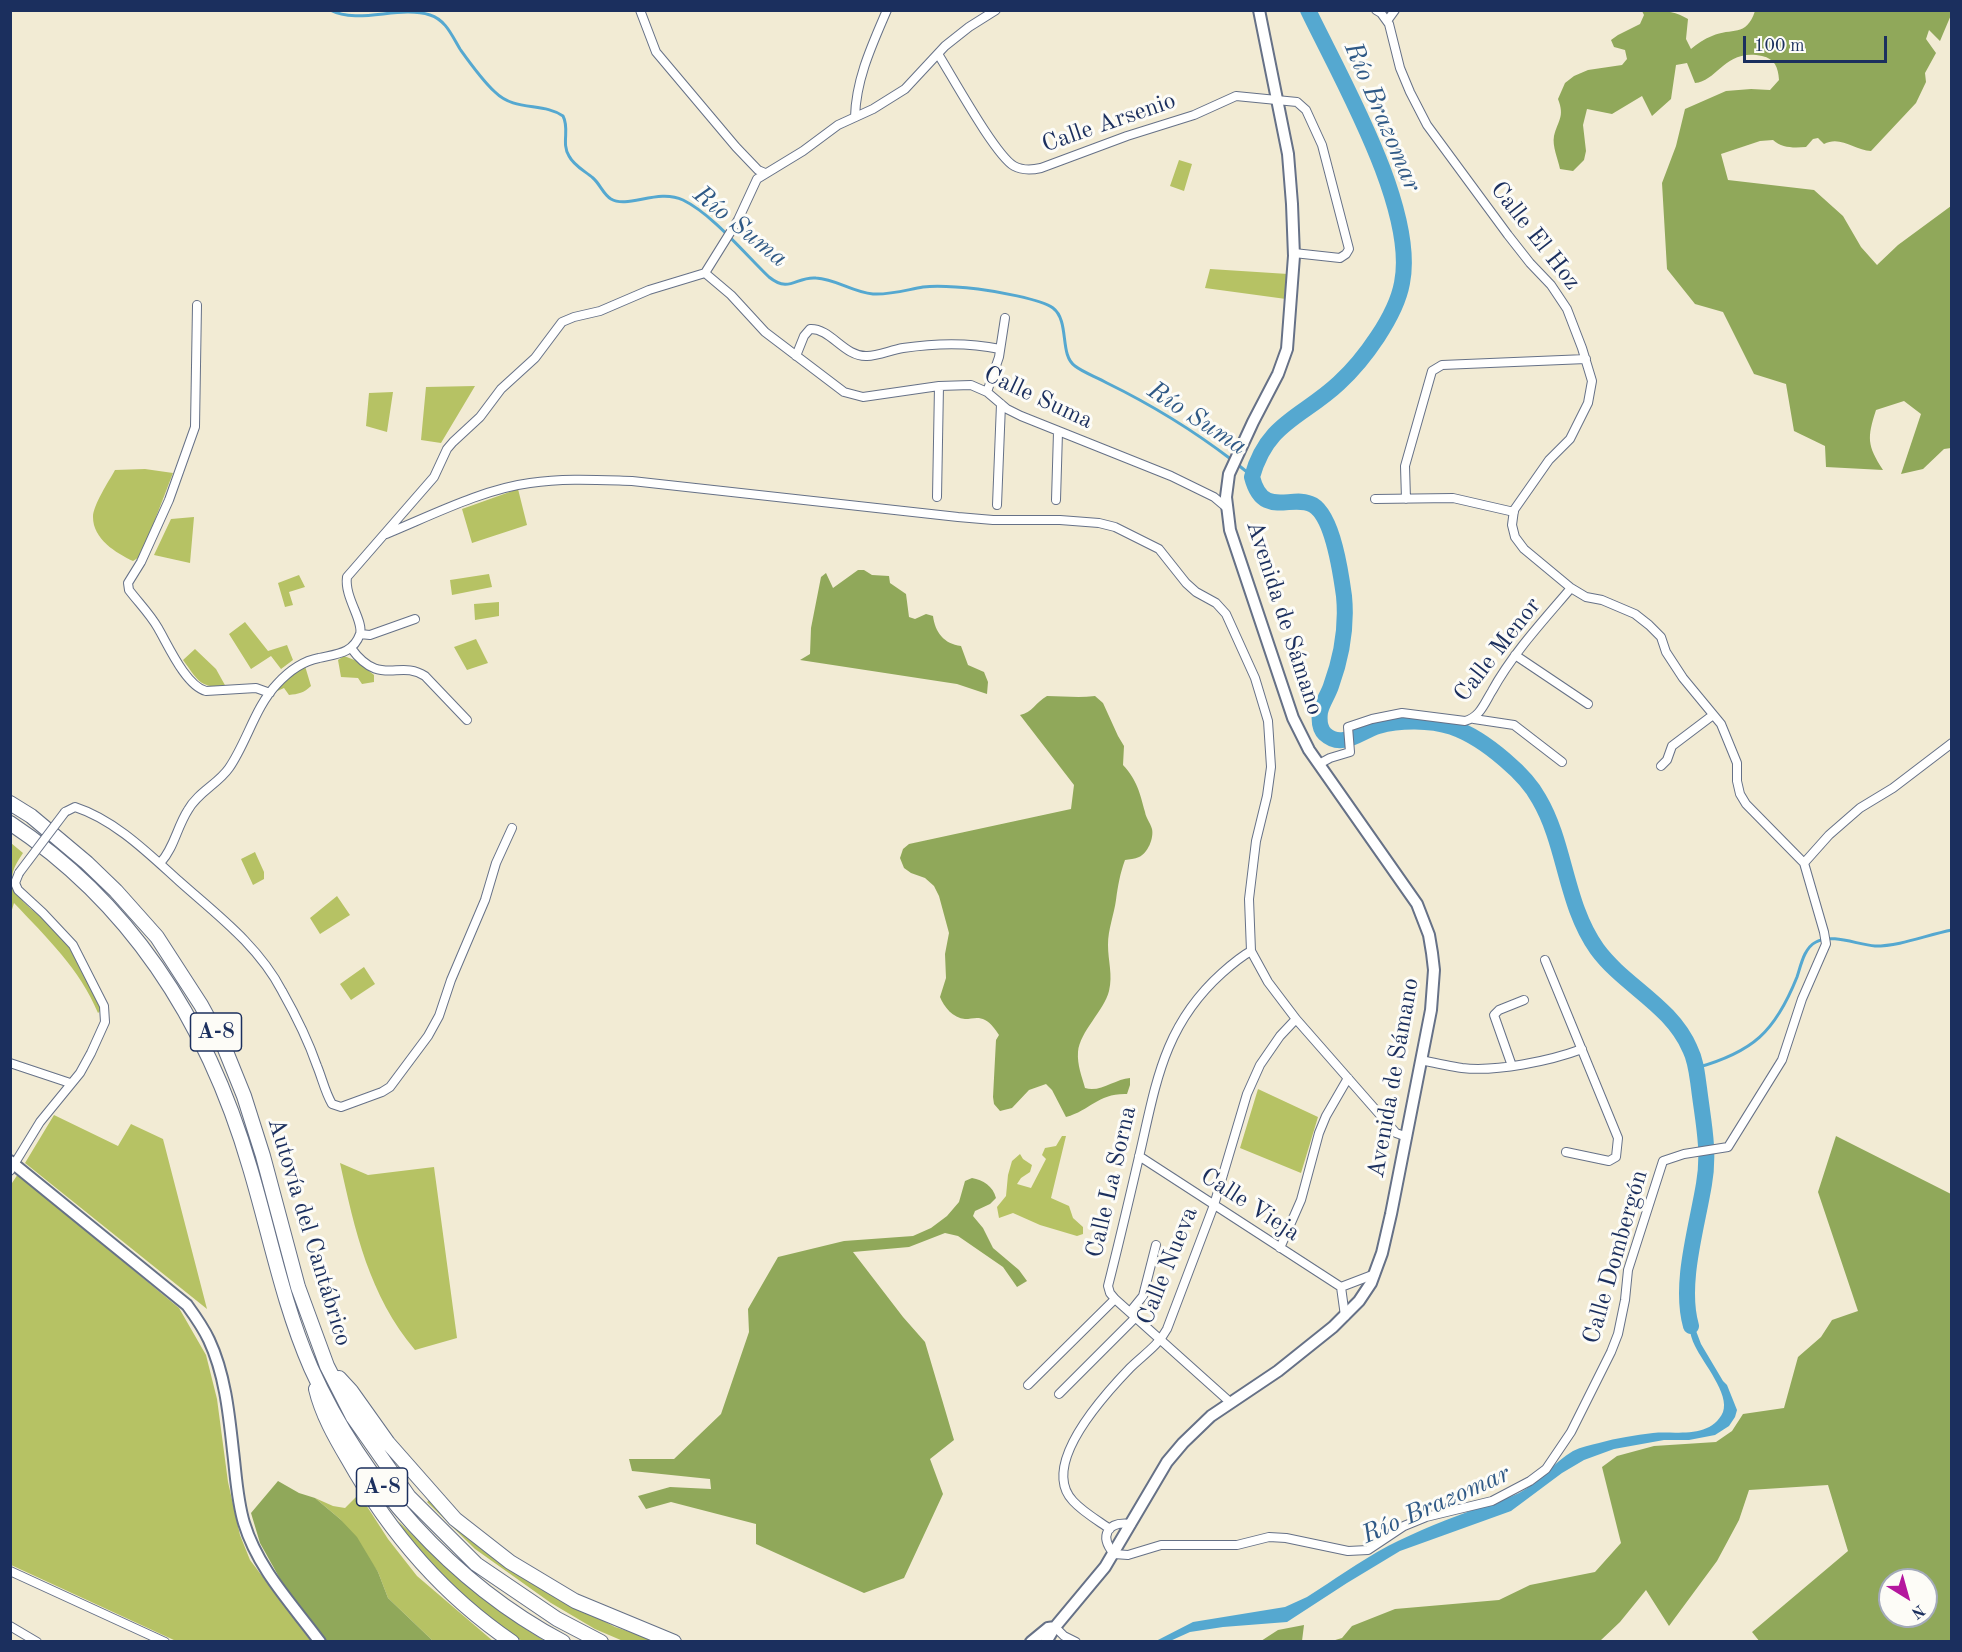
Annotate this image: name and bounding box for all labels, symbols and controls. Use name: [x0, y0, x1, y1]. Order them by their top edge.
scale bar: [1746, 24, 1890, 62]
text: 100 m: [1754, 37, 1805, 55]
water label: Río Brazomar: [1337, 38, 1427, 196]
street label: Calle Arsenio: [1038, 87, 1180, 159]
street label: Calle El Hoz: [1484, 176, 1586, 296]
water label: Río Suma: [686, 179, 794, 275]
street label: Calle Suma: [979, 360, 1097, 436]
water label: Río Suma: [1141, 375, 1253, 463]
street label: Avenida de Sámano: [1239, 517, 1329, 719]
street label: Calle Menor: [1448, 592, 1548, 708]
street label: Avenida de Sámano: [1362, 976, 1426, 1180]
road number: A-8: [190, 1013, 242, 1051]
street label: Calle La Sorna: [1081, 1103, 1143, 1261]
street label: Autovía del Cantábrico: [261, 1114, 357, 1350]
street label: Calle Vieja: [1195, 1162, 1305, 1248]
street label: Calle Dombergón: [1577, 1167, 1655, 1347]
street label: Calle Nueva: [1131, 1203, 1205, 1329]
water label: Río Brazomar: [1357, 1458, 1515, 1552]
road number: A-8: [356, 1468, 407, 1506]
north arrow: [1878, 1568, 1938, 1628]
text: N: [1908, 1601, 1927, 1621]

